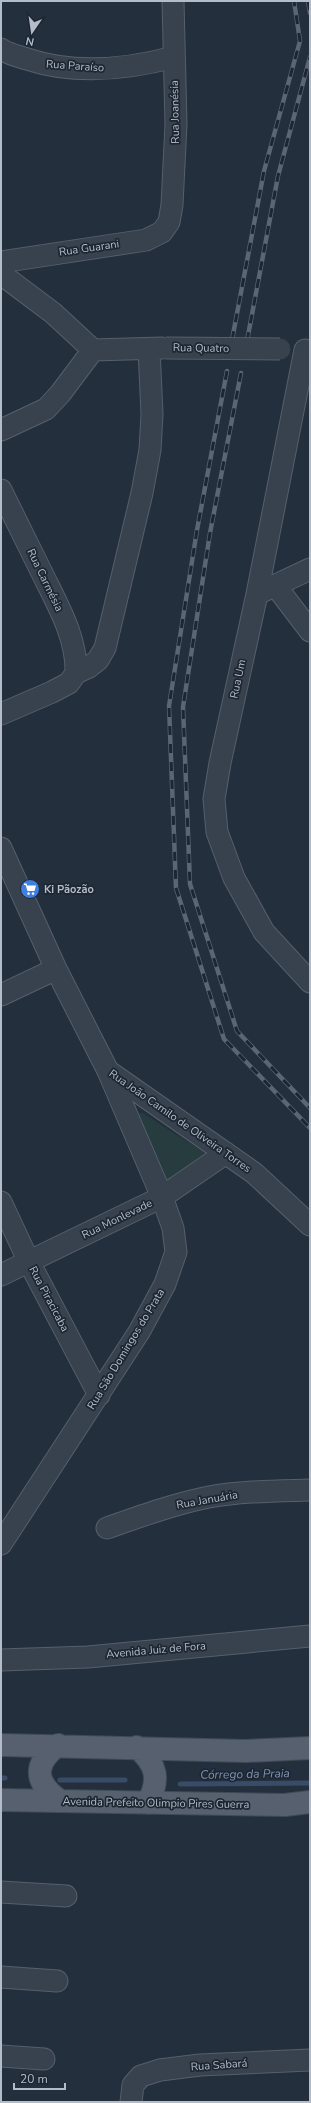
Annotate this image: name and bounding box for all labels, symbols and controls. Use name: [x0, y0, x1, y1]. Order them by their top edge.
north arrow: [12, 12, 52, 52]
text: N: [24, 33, 36, 49]
street label: Rua Paraíso: [45, 56, 105, 76]
street label: Rua Joanésia: [167, 80, 183, 144]
street label: Rua Guarani: [58, 236, 120, 260]
street label: Rua Quatro: [173, 340, 229, 356]
street label: Rua Carmésia: [23, 546, 67, 614]
street label: Rua Um: [227, 658, 249, 700]
supermarket icon: Ki Pãozão: [19, 878, 41, 900]
place label: Ki Pãozão: [44, 882, 94, 897]
street label: Rua João Camilo de Oliveira Torres: [106, 1066, 254, 1176]
street label: Rua Monlevade: [79, 1195, 155, 1243]
street label: Rua Piracicaba: [25, 1264, 73, 1335]
street label: Rua São Domingos do Prata: [84, 1286, 168, 1412]
street label: Rua Januária: [175, 1487, 239, 1513]
street label: Avenida Juiz de Fora: [106, 1638, 207, 1662]
water label: Córrego da Praia: [200, 1765, 290, 1783]
street label: Avenida Prefeito Olimpio Pires Guerra: [62, 1794, 250, 1812]
street label: Rua Sabará: [190, 2056, 248, 2074]
scale bar: [14, 2065, 65, 2091]
text: 20 m: [20, 2071, 48, 2087]

